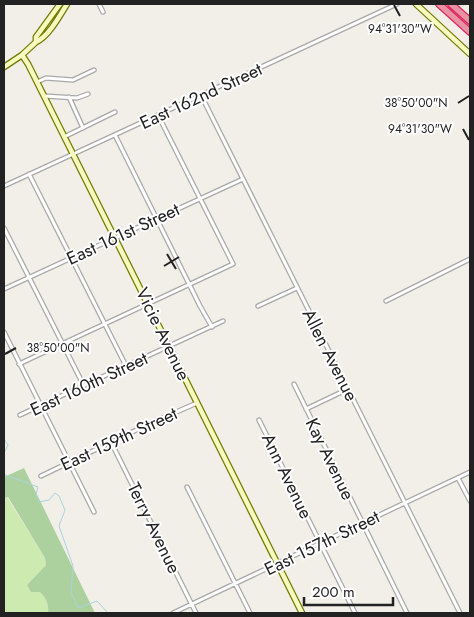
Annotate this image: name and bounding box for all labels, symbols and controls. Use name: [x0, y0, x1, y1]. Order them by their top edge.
text: 94°31'30"W: [368, 20, 432, 38]
street label: East 162nd Street: [136, 56, 267, 136]
text: 38°50'00"N: [384, 94, 448, 112]
text: 94°31'30"W: [388, 120, 452, 138]
street label: East 161st Street: [62, 196, 184, 272]
street label: Vicie Avenue: [129, 283, 197, 385]
street label: Allen Avenue: [296, 304, 364, 406]
text: 38°50'00"N: [26, 339, 90, 357]
street label: East 160th Street: [26, 345, 153, 423]
street label: East 159th Street: [56, 400, 182, 477]
street label: Kay Avenue: [299, 414, 361, 504]
street label: Ann Avenue: [255, 429, 319, 523]
street label: Terry Avenue: [121, 478, 187, 578]
street label: East 157th Street: [260, 504, 385, 582]
scale bar: [304, 574, 393, 606]
text: 200 m: [312, 581, 355, 603]

